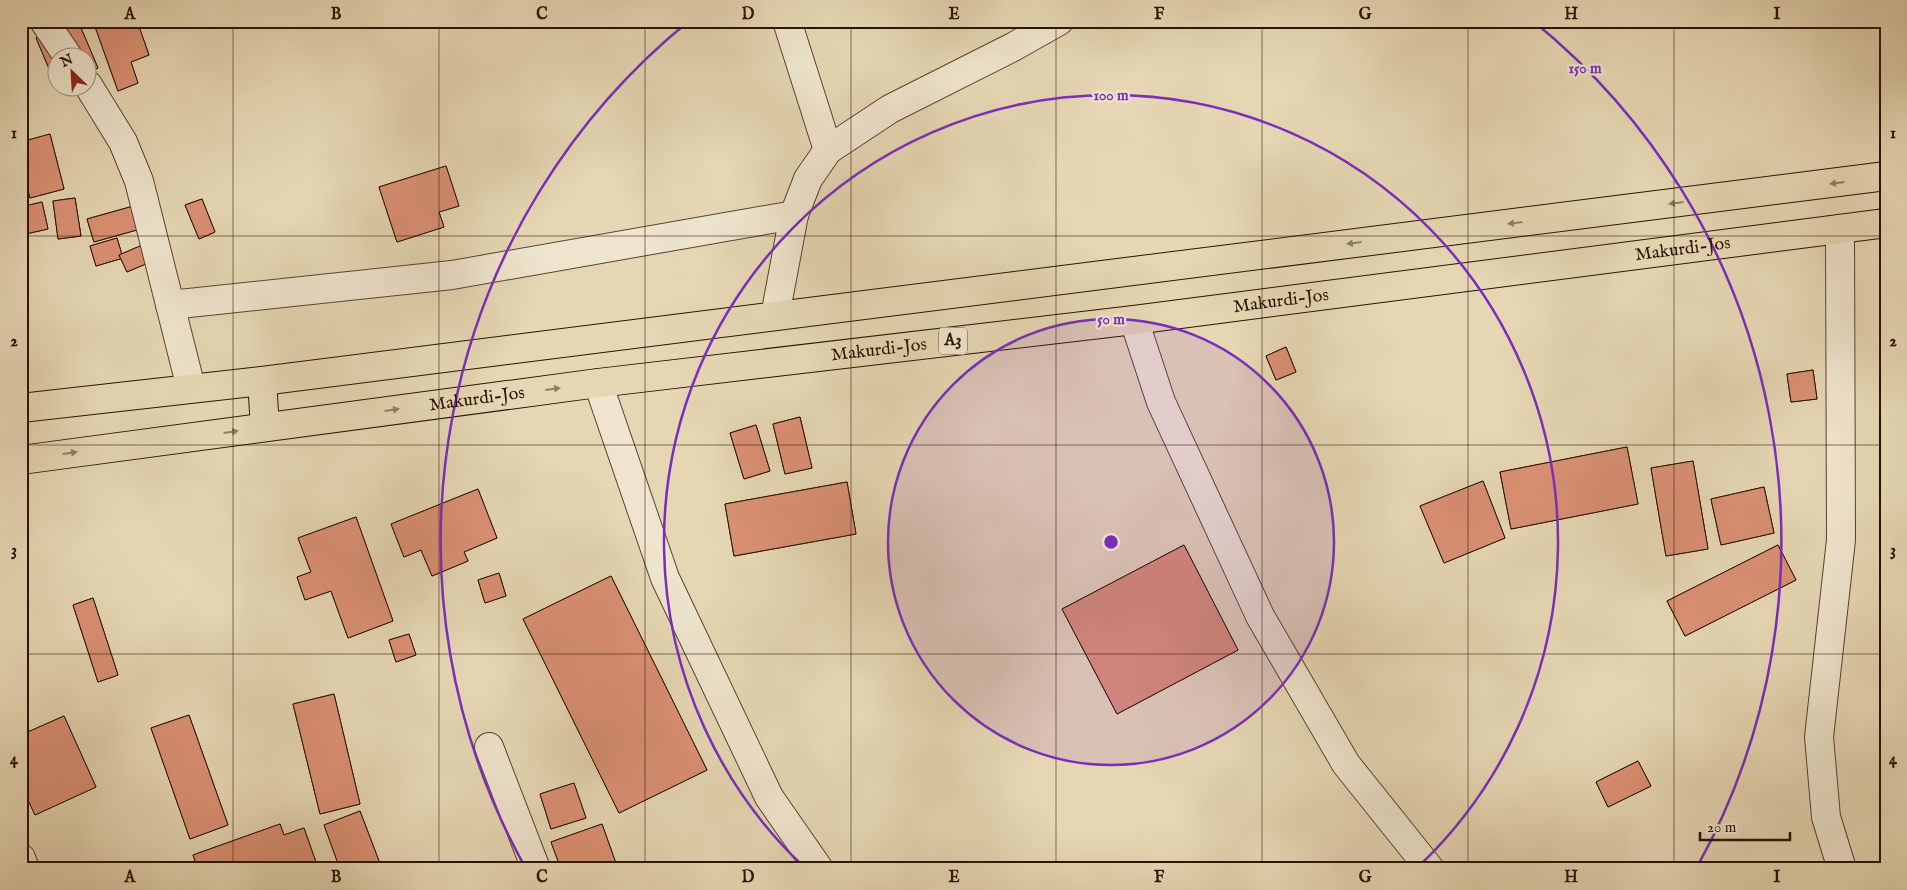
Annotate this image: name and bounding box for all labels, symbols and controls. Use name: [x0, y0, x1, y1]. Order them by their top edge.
text: A: [124, 5, 137, 25]
text: B: [331, 5, 342, 25]
text: C: [536, 5, 548, 25]
text: D: [742, 5, 755, 25]
text: E: [948, 5, 960, 25]
text: F: [1154, 5, 1165, 25]
text: G: [1359, 5, 1372, 25]
text: H: [1564, 5, 1578, 25]
text: I: [1774, 5, 1781, 25]
north arrow: [48, 48, 98, 98]
text: N: [57, 50, 76, 72]
text: 150 m: [1568, 59, 1602, 78]
text: 100 m: [1093, 86, 1129, 105]
text: 1: [11, 124, 17, 144]
text: 1: [1890, 124, 1896, 144]
one-way arrow: [1829, 179, 1845, 187]
one-way arrow: [1668, 199, 1684, 207]
one-way arrow: [1507, 219, 1523, 227]
street label: Makurdi-Jos: [1634, 232, 1732, 267]
one-way arrow: [1345, 239, 1361, 247]
street label: Makurdi-Jos: [1232, 283, 1330, 319]
text: 50 m: [1097, 310, 1125, 329]
road number: A3: [939, 328, 967, 354]
text: 2: [10, 332, 18, 352]
text: 2: [1889, 332, 1897, 352]
street label: Makurdi-Jos: [830, 333, 928, 367]
street label: Makurdi-Jos: [428, 381, 526, 417]
one-way arrow: [545, 385, 561, 393]
one-way arrow: [384, 406, 400, 414]
one-way arrow: [223, 428, 239, 436]
one-way arrow: [62, 449, 78, 457]
centre of rings: [1102, 533, 1120, 551]
text: 3: [11, 541, 17, 561]
text: 3: [1890, 541, 1896, 561]
text: 4: [10, 750, 19, 770]
text: 4: [1889, 750, 1898, 770]
scale bar: [1700, 810, 1790, 842]
text: 20 m: [1707, 818, 1737, 837]
text: A: [124, 868, 137, 888]
text: B: [331, 868, 342, 888]
text: C: [536, 868, 548, 888]
text: D: [742, 868, 755, 888]
text: E: [948, 868, 960, 888]
text: F: [1154, 868, 1165, 888]
text: G: [1359, 868, 1372, 888]
text: H: [1564, 868, 1578, 888]
text: I: [1774, 868, 1781, 888]

